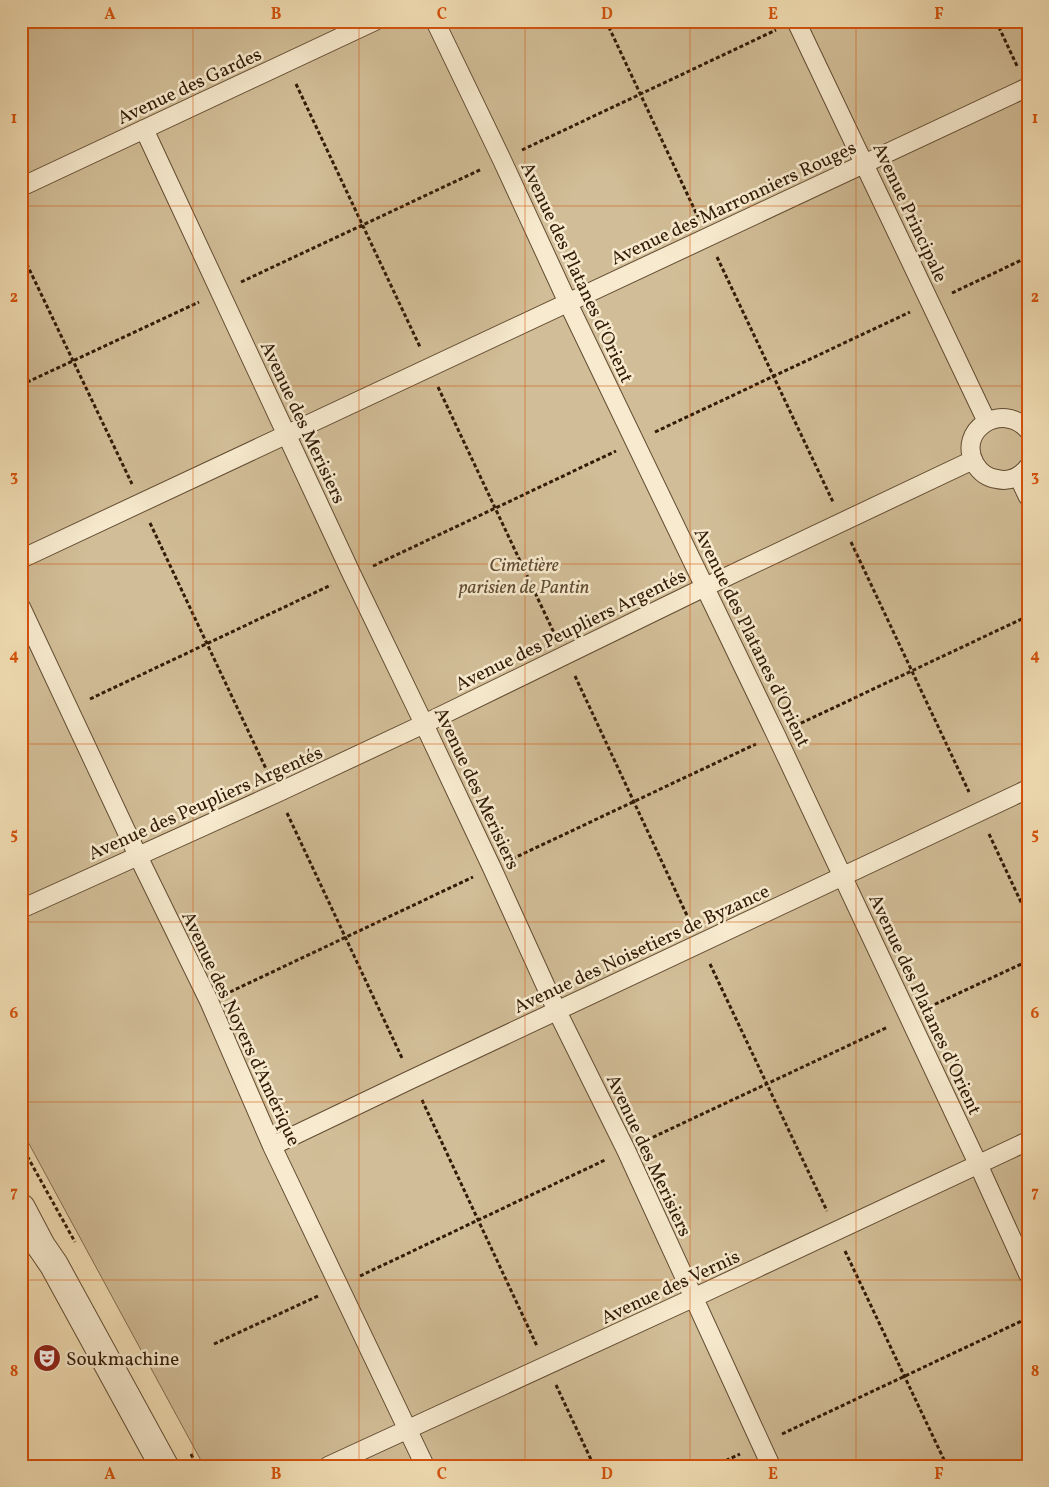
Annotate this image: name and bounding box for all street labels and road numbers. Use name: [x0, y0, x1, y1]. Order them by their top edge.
street label: Avenue des Gardes: [113, 42, 266, 132]
street label: Avenue des Marronniers Rouges: [607, 135, 861, 272]
street label: Avenue Principale: [865, 139, 953, 287]
street label: Avenue des Platanes d'Orient: [514, 158, 639, 388]
street label: Avenue des Merisiers: [253, 337, 351, 508]
street label: Avenue des Platanes d'Orient: [687, 524, 816, 752]
street label: Avenue des Peupliers Argentés: [451, 563, 691, 698]
street label: Avenue des Merisiers: [427, 703, 525, 874]
street label: Avenue des Peupliers Argentés: [85, 740, 327, 867]
street label: Avenue des Noisetiers de Byzance: [510, 879, 774, 1021]
street label: Avenue des Platanes d'Orient: [862, 890, 987, 1120]
street label: Avenue des Noyers d'Amérique: [174, 907, 306, 1150]
street label: Avenue des Merisiers: [599, 1070, 697, 1241]
street label: Avenue des Vernis: [597, 1244, 745, 1331]

